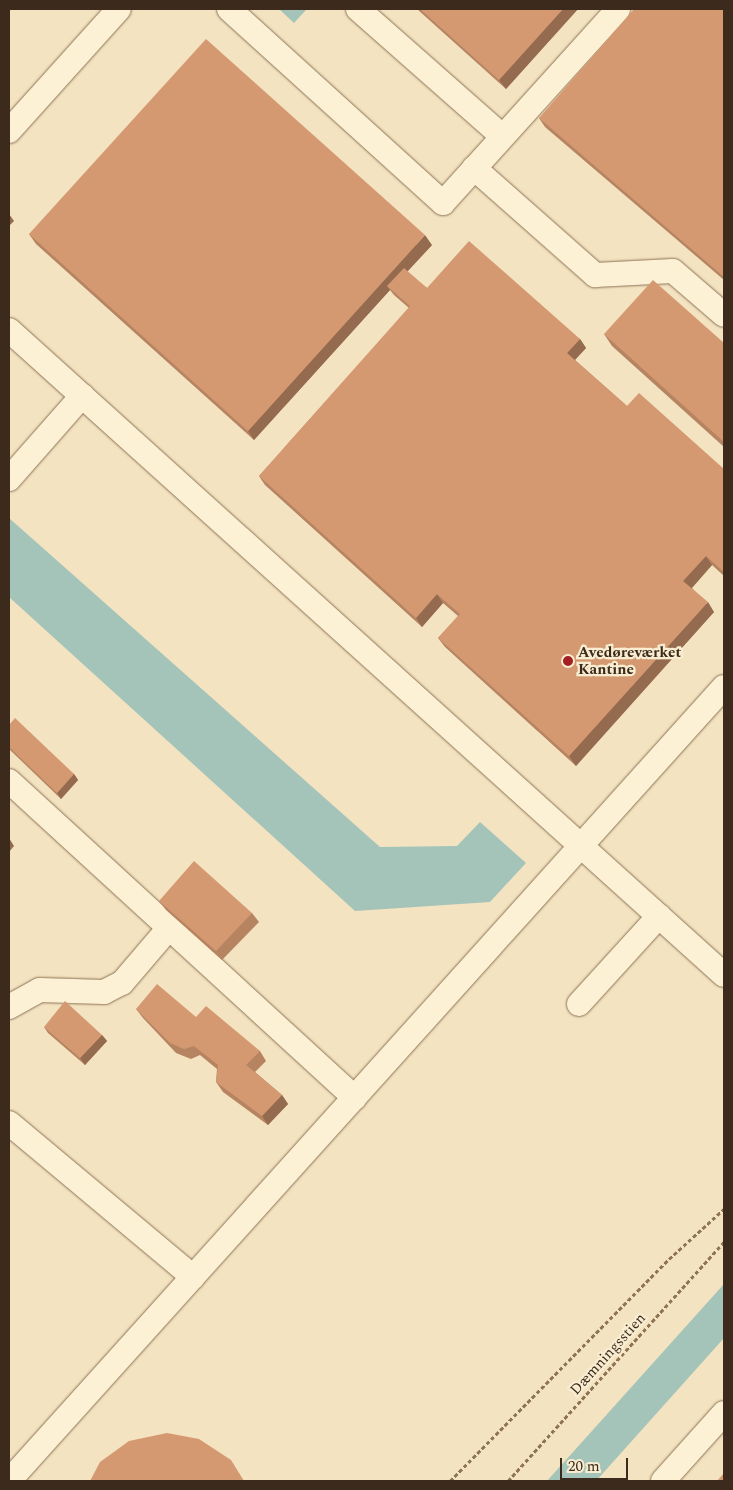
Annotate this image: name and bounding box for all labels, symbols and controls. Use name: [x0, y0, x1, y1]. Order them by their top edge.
place label: Avedøreværket Kantine: [578, 643, 681, 678]
marker: Avedøreværket Kantine: [562, 655, 574, 667]
street label: Dæmningsstien: [566, 1309, 650, 1399]
scale bar: [563, 1448, 630, 1480]
text: 20 m: [568, 1455, 600, 1478]

